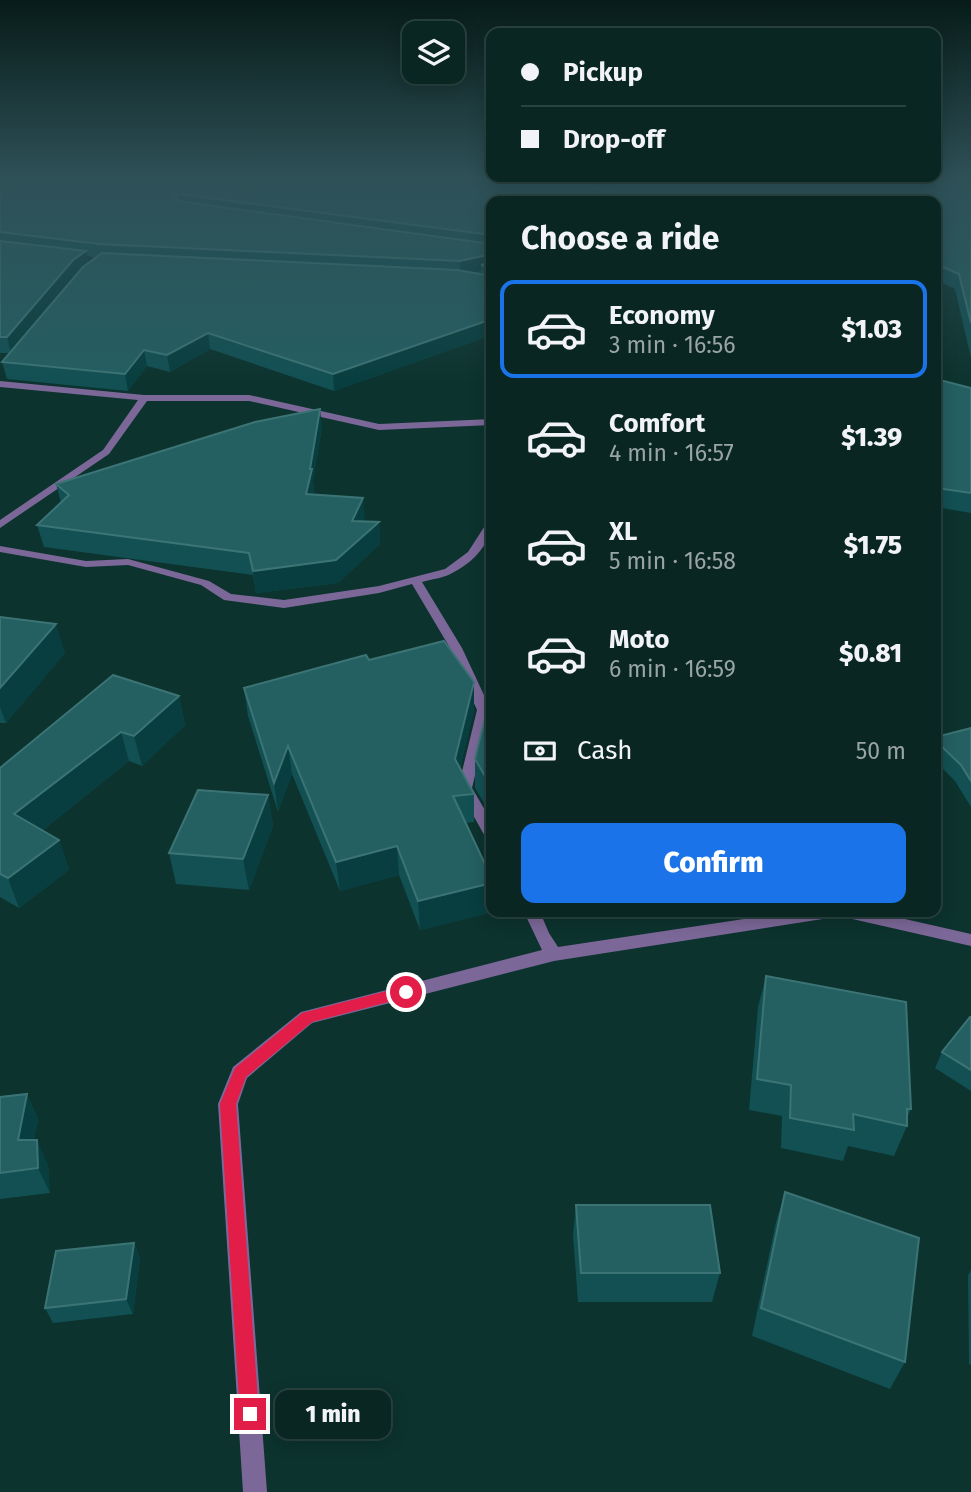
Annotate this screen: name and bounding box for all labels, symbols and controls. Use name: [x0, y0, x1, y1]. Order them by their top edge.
map controls: [402, 21, 465, 84]
button: layers: [402, 21, 465, 84]
text: Pickup: [563, 57, 643, 88]
text: Drop-off: [563, 124, 665, 155]
text: Choose a ride: [521, 219, 719, 257]
icon: car: [525, 298, 588, 361]
text: Economy: [609, 300, 715, 331]
text: $1.03: [842, 314, 902, 345]
text: 3 min · 16:56: [609, 331, 736, 359]
icon: car: [525, 406, 588, 469]
text: Comfort: [609, 408, 705, 439]
text: $1.39: [841, 422, 902, 453]
text: 4 min · 16:57: [609, 439, 734, 467]
icon: car: [525, 514, 588, 577]
text: XL: [609, 516, 637, 547]
text: $1.75: [844, 530, 902, 561]
text: 5 min · 16:58: [609, 547, 736, 575]
icon: car: [525, 622, 588, 685]
text: Moto: [609, 624, 669, 655]
text: $0.81: [839, 638, 902, 669]
text: 6 min · 16:59: [609, 655, 736, 683]
icon: cash: [521, 732, 559, 770]
text: Cash: [577, 735, 633, 766]
text: 50 m: [856, 737, 906, 765]
button: Confirm: [521, 823, 906, 903]
route start: [390, 976, 422, 1008]
callout: 1 min: [274, 1390, 390, 1438]
route end: [234, 1398, 266, 1430]
text: 1 min: [305, 1400, 361, 1428]

